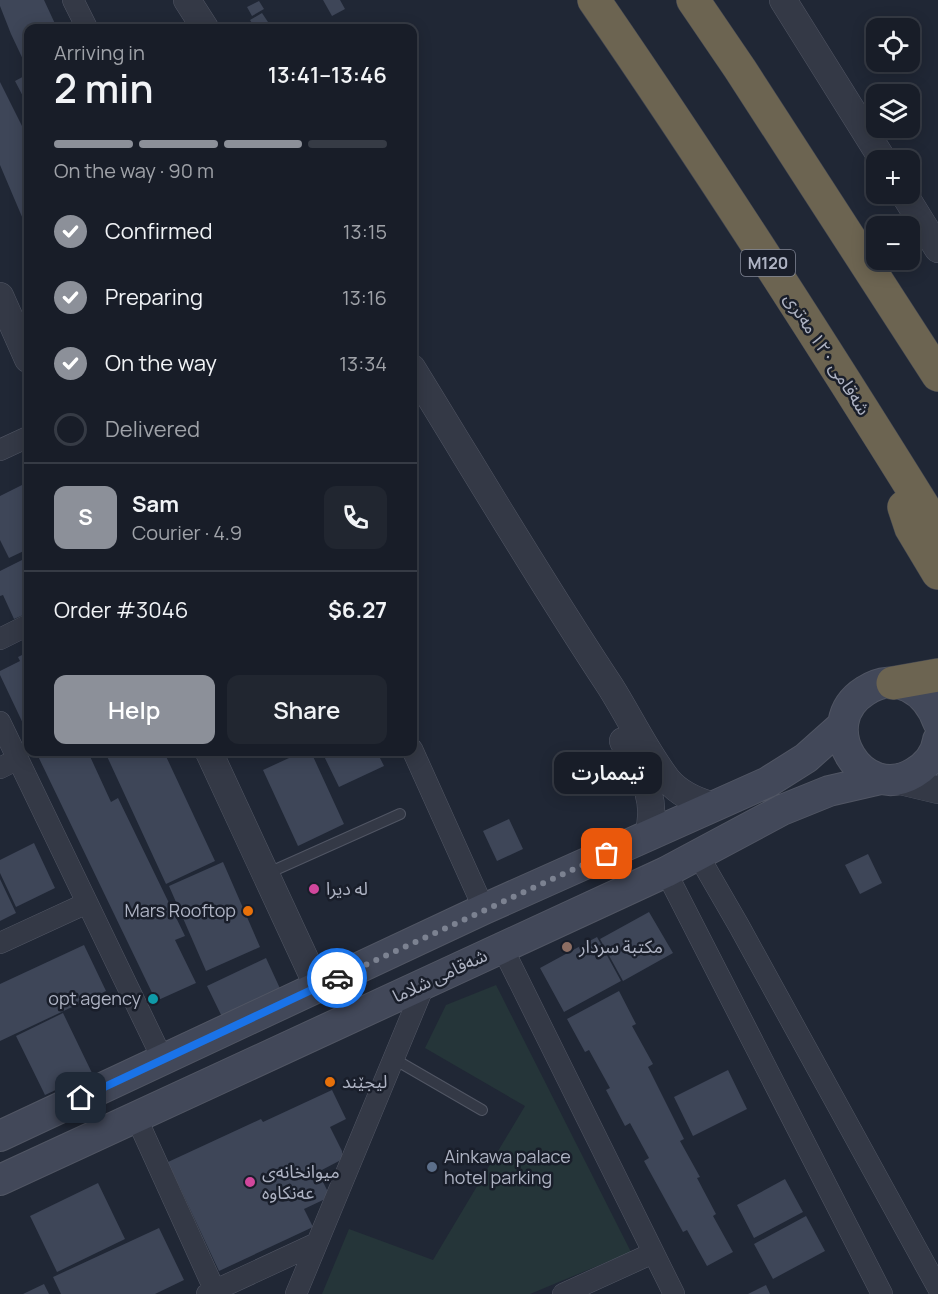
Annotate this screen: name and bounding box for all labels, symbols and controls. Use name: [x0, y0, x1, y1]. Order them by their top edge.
map controls: [866, 18, 920, 270]
button: locate: [866, 18, 920, 72]
text: Arriving in: [54, 39, 145, 66]
text: 13:41–13:46: [268, 60, 387, 90]
text: 2 min: [54, 61, 153, 115]
button: layers: [866, 84, 920, 138]
button: +: [866, 150, 920, 204]
text: On the way · 90 m: [54, 157, 214, 184]
icon: check: [54, 215, 87, 248]
text: Confirmed: [105, 216, 213, 246]
button: −: [866, 216, 920, 270]
text: 13:15: [343, 218, 387, 245]
road number: M120: [741, 250, 795, 276]
icon: check: [54, 281, 87, 314]
text: Preparing: [105, 282, 203, 312]
text: 13:16: [342, 284, 387, 311]
street label: شەقامی ١٢٠ مەتری: [779, 288, 876, 419]
icon: check: [54, 347, 87, 380]
text: On the way: [105, 348, 217, 378]
text: 13:34: [339, 350, 387, 377]
text: Delivered: [105, 414, 200, 444]
button: phone: [324, 486, 387, 549]
text: Sam: [132, 489, 179, 519]
text: S: [78, 502, 93, 532]
text: Courier · 4.9: [132, 519, 242, 546]
text: Order #3046: [54, 595, 188, 625]
text: $6.27: [328, 595, 387, 625]
button: Help: [54, 675, 215, 744]
button: Share: [227, 675, 387, 744]
callout: تیممارت: [553, 752, 661, 794]
text: تیممارت: [571, 759, 645, 786]
pin: [581, 828, 632, 879]
icon: bag: [590, 837, 623, 870]
place label: له ديرا: [326, 876, 368, 900]
marker: له ديرا: [307, 882, 321, 896]
place label: Mars Rooftop: [125, 898, 236, 922]
marker: Mars Rooftop: [241, 904, 255, 918]
place label: مكتبة سردار: [578, 934, 663, 958]
marker: مكتبة سردار: [560, 940, 574, 954]
street label: شەقامی شلاما: [388, 943, 491, 1008]
courier: [307, 948, 367, 1008]
icon: car: [321, 962, 354, 995]
place label: opt agency: [48, 986, 142, 1010]
marker: opt agency: [146, 992, 160, 1006]
place label: لیجێند: [342, 1069, 387, 1093]
pin: [55, 1072, 106, 1123]
marker: لیجێند: [323, 1075, 337, 1089]
icon: home: [64, 1081, 97, 1114]
place label: Ainkawa palace hotel parking: [444, 1144, 571, 1189]
place label: میوانخانەی عەنکاوە: [262, 1159, 340, 1204]
marker: Ainkawa palace hotel parking: [425, 1160, 439, 1174]
marker: میوانخانەی عەنکاوە: [243, 1175, 257, 1189]

